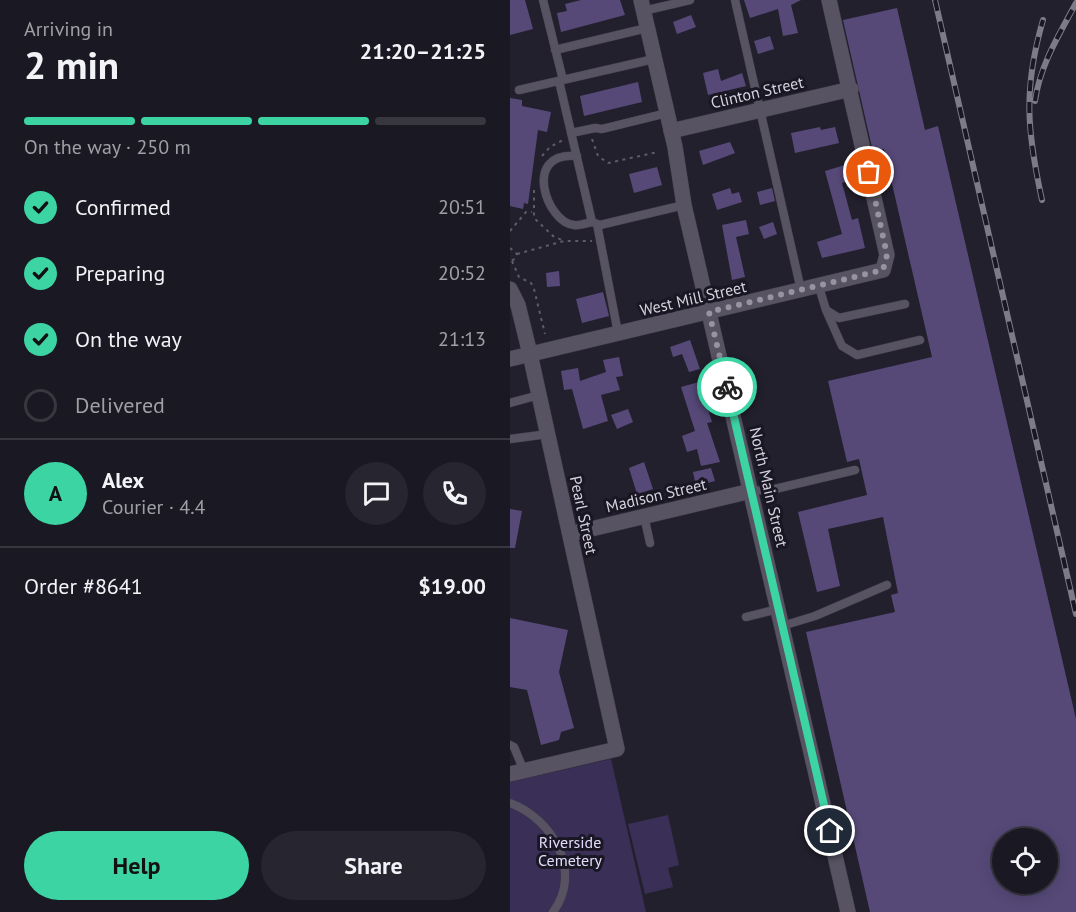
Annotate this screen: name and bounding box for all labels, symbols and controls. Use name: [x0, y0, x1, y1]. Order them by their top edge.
text: Arriving in: [24, 16, 113, 42]
text: 21:20–21:25: [360, 37, 486, 65]
text: 2 min: [24, 39, 119, 90]
street label: Clinton Street: [709, 71, 806, 112]
text: On the way · 250 m: [24, 134, 191, 160]
pin: [843, 146, 894, 197]
icon: bag: [852, 155, 885, 188]
icon: check: [24, 191, 57, 224]
text: Confirmed: [75, 193, 171, 221]
text: 20:51: [438, 194, 486, 220]
icon: check: [24, 257, 57, 290]
text: Preparing: [75, 259, 165, 287]
text: 20:52: [438, 260, 486, 286]
street label: West Mill Street: [638, 276, 749, 320]
icon: check: [24, 323, 57, 356]
text: On the way: [75, 325, 182, 353]
text: 21:13: [438, 326, 486, 352]
courier: [697, 357, 757, 417]
icon: bike: [711, 371, 744, 404]
text: Delivered: [75, 391, 165, 419]
street label: North Main Street: [745, 425, 793, 549]
button: chat: [345, 462, 408, 525]
button: phone: [423, 462, 486, 525]
text: Alex: [102, 466, 144, 494]
street label: Pearl Street: [566, 474, 602, 557]
street label: Madison Street: [604, 474, 709, 516]
text: A: [49, 479, 62, 507]
text: Courier · 4.4: [102, 494, 205, 520]
text: Order #8641: [24, 572, 143, 600]
text: $19.00: [418, 572, 486, 600]
pin: [804, 805, 855, 856]
icon: home: [813, 814, 846, 847]
map controls: [992, 828, 1058, 894]
button: locate: [992, 828, 1058, 894]
button: Help: [24, 831, 249, 900]
button: Share: [261, 831, 486, 900]
park label: Riverside Cemetery: [538, 832, 603, 870]

